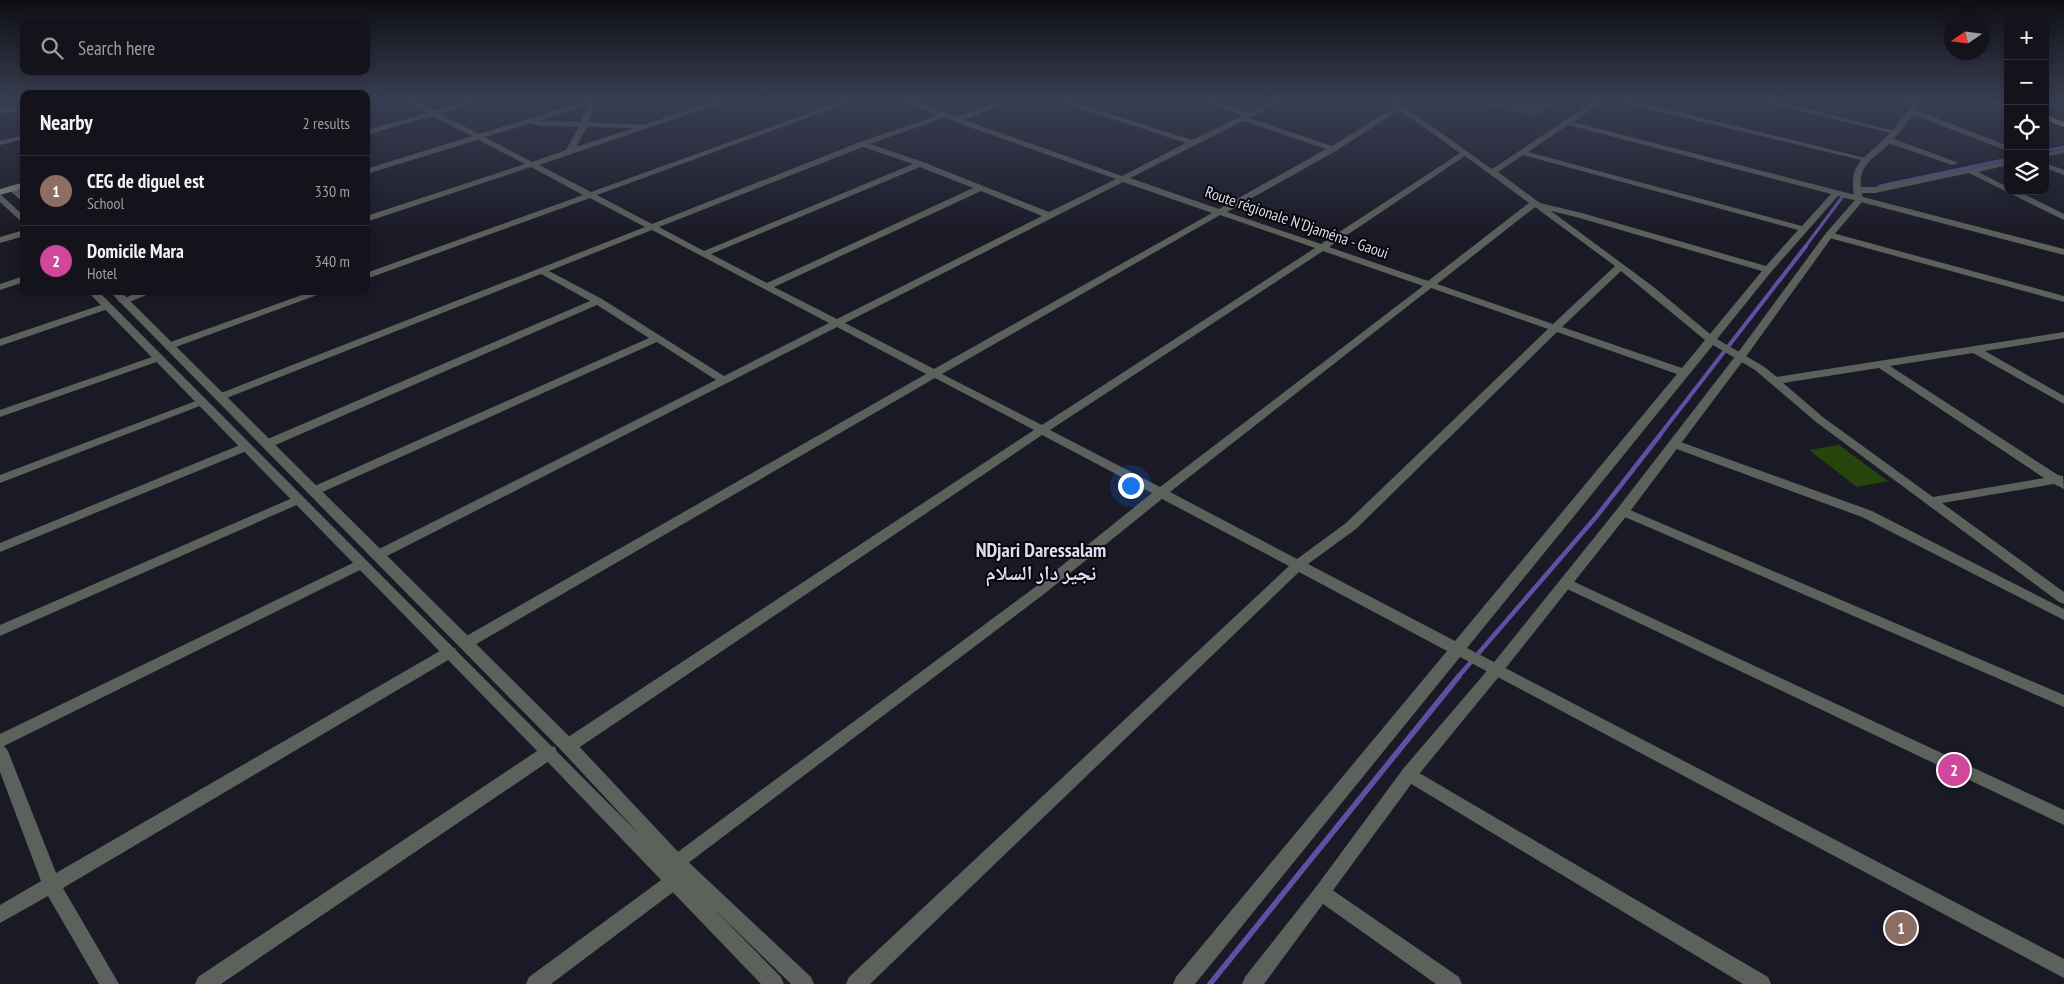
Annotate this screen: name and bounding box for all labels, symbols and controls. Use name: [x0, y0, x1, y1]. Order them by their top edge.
north arrow: [1944, 15, 1989, 60]
map controls: [2004, 15, 2049, 195]
button: +: [2004, 15, 2049, 60]
search box: [20, 20, 370, 75]
icon: search: [38, 34, 66, 62]
text: Search here: [78, 36, 155, 60]
button: −: [2004, 60, 2049, 105]
button: locate: [2004, 105, 2049, 150]
text: Nearby: [40, 109, 93, 136]
text: 2 results: [303, 113, 350, 133]
button: layers: [2004, 150, 2049, 195]
text: CEG de diguel est: [87, 169, 204, 193]
text: 1: [52, 181, 60, 201]
text: 330 m: [315, 181, 350, 201]
street label: Route régionale N'Djaména - Gaoui: [1203, 181, 1391, 263]
text: School: [87, 193, 124, 213]
text: Domicile Mara: [87, 239, 184, 263]
text: 2: [52, 251, 60, 271]
text: 340 m: [315, 251, 350, 271]
text: Hotel: [87, 263, 117, 283]
your location: [1118, 473, 1144, 499]
district label: NDjari Daressalam نجير دار السلام: [976, 537, 1106, 587]
pin: 2: [1938, 751, 1970, 789]
pin: 1: [1885, 909, 1917, 947]

